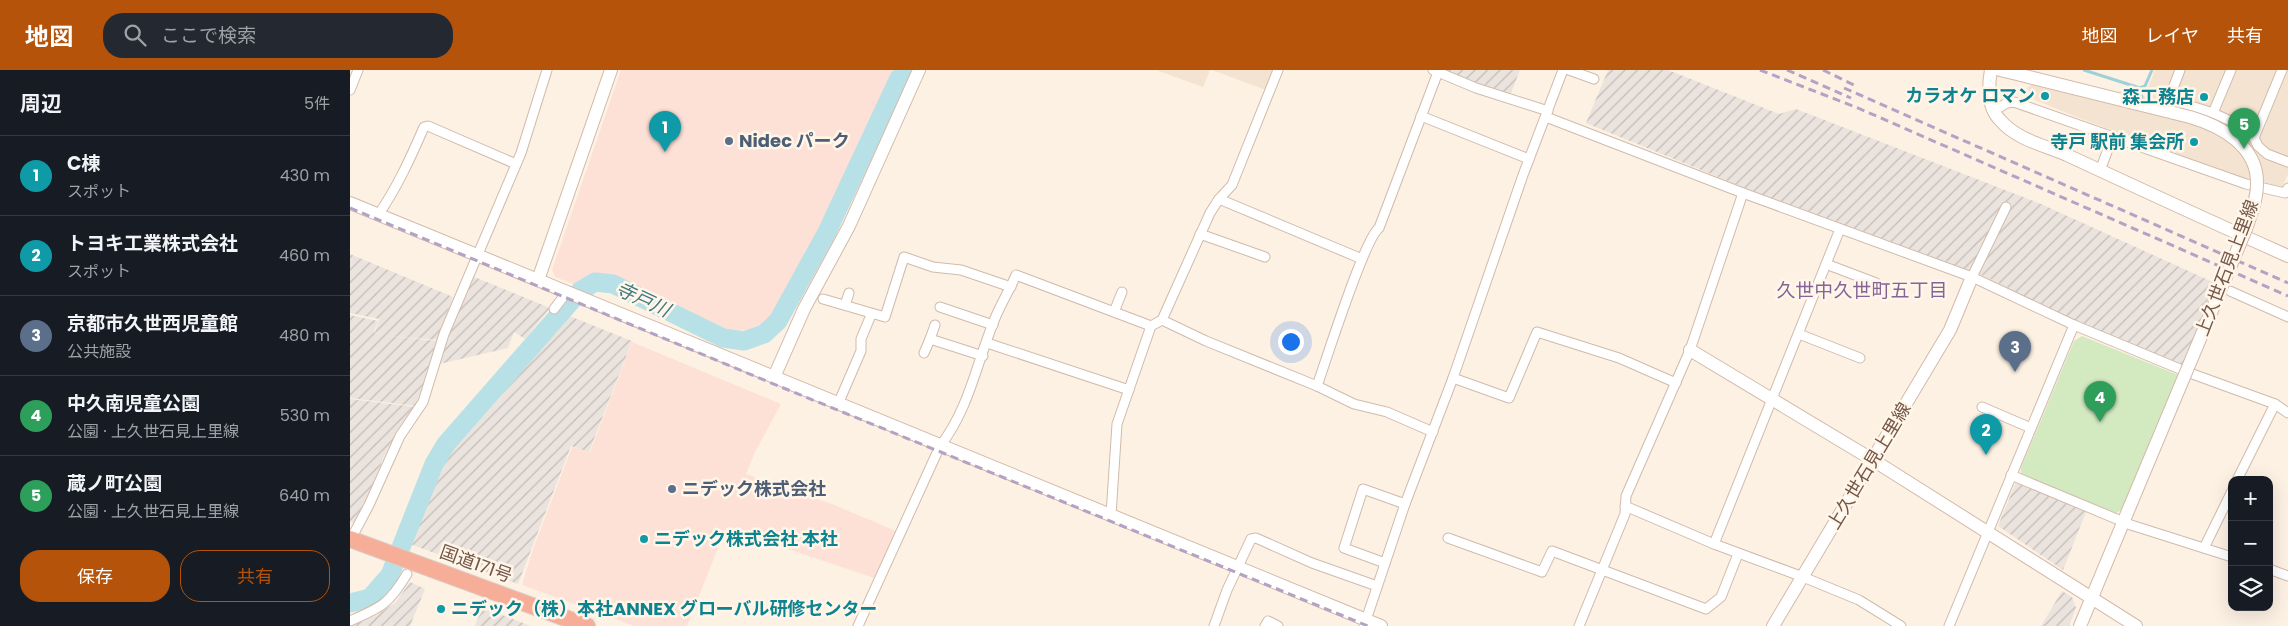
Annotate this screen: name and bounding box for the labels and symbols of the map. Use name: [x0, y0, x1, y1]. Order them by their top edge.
place label: カラオケ ロマン: [1905, 83, 2035, 108]
place label: 森工務店: [2122, 84, 2194, 109]
marker: カラオケ ロマン: [2039, 90, 2051, 102]
marker: 森工務店: [2198, 91, 2210, 103]
pin: 5: [2228, 108, 2260, 149]
pin: 1: [649, 111, 681, 152]
place label: Nidec パーク: [739, 128, 850, 153]
place label: 寺戸 駅前 集会所: [2050, 129, 2184, 154]
marker: Nidec パーク: [723, 135, 735, 147]
marker: 寺戸 駅前 集会所: [2188, 136, 2200, 148]
street label: 上久世石見上里線: [2189, 196, 2264, 340]
water label: 寺戸川: [611, 275, 676, 325]
district label: 久世中久世町五丁目: [1776, 277, 1948, 304]
your location: [1278, 329, 1304, 355]
pin: 3: [1999, 331, 2031, 372]
pin: 4: [2084, 381, 2116, 422]
street label: 上久世石見上里線: [1821, 398, 1916, 534]
pin: 2: [1970, 414, 2002, 455]
place label: ニデック株式会社: [682, 476, 826, 501]
marker: ニデック株式会社: [666, 483, 678, 495]
place label: ニデック株式会社 本社: [654, 526, 838, 551]
marker: ニデック株式会社 本社: [638, 533, 650, 545]
street label: 国道171号: [436, 539, 516, 588]
place label: ニデック（株）本社ANNEX グローバル研修センター: [451, 596, 878, 621]
marker: ニデック（株）本社ANNEX グローバル研修センター: [435, 603, 447, 615]

